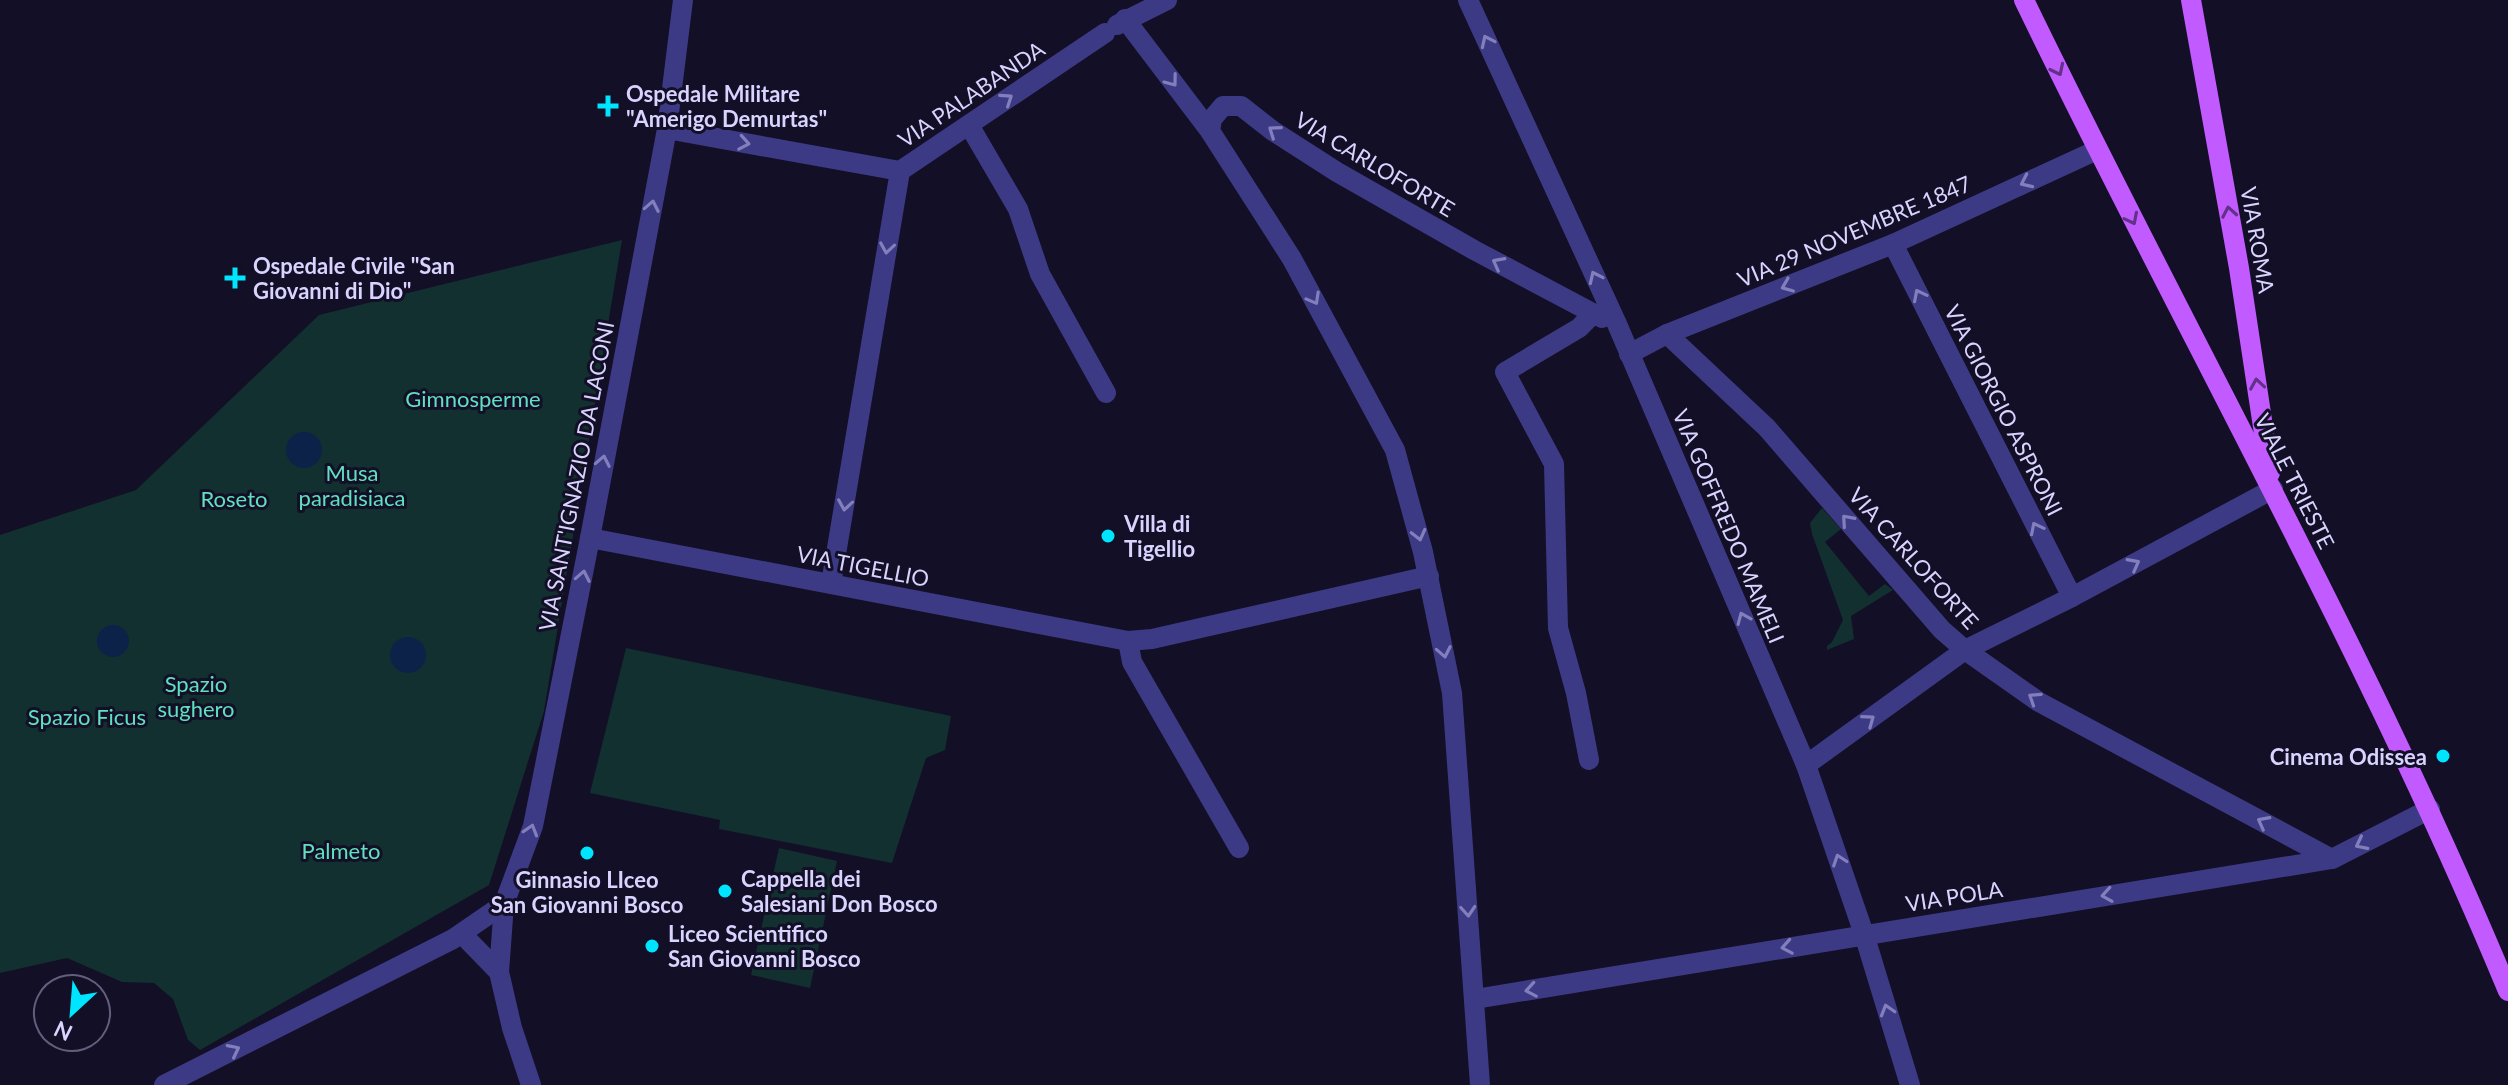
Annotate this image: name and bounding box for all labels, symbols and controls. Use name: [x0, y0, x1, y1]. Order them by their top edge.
one-way arrow: [1481, 34, 1497, 49]
street label: VIA PALABANDA: [893, 35, 1049, 153]
one-way arrow: [2048, 62, 2064, 77]
one-way arrow: [1163, 72, 1177, 87]
place label: Ospedale Militare "Amerigo Demurtas": [626, 80, 827, 132]
one-way arrow: [999, 94, 1013, 109]
marker: Ospedale Militare "Amerigo Demurtas": [597, 95, 619, 117]
street label: VIA CARLOFORTE: [1290, 106, 1460, 222]
one-way arrow: [1268, 126, 1282, 141]
one-way arrow: [737, 134, 751, 151]
street label: VIA 29 NOVEMBRE 1847: [1733, 169, 1975, 293]
one-way arrow: [2019, 173, 2034, 189]
street label: VIA ROMA: [2235, 185, 2281, 295]
one-way arrow: [643, 199, 660, 213]
one-way arrow: [2222, 205, 2239, 219]
one-way arrow: [2123, 210, 2138, 225]
one-way arrow: [880, 241, 897, 255]
place label: Ospedale Civile "San Giovanni di Dio": [253, 252, 455, 304]
one-way arrow: [1491, 257, 1506, 272]
marker: Ospedale Civile "San Giovanni di Dio": [224, 267, 246, 289]
one-way arrow: [1589, 271, 1605, 285]
one-way arrow: [1781, 276, 1795, 293]
one-way arrow: [1914, 289, 1929, 304]
one-way arrow: [1304, 291, 1319, 305]
street label: VIA GIORGIO ASPRONI: [1939, 300, 2069, 520]
street label: VIA SANT'IGNAZIO DA LACONI: [533, 319, 619, 633]
one-way arrow: [2249, 377, 2266, 391]
park label: Gimnosperme: [405, 385, 541, 412]
street label: VIA GOFFREDO MAMELI: [1667, 405, 1791, 647]
street label: VIALE TRIESTE: [2249, 409, 2341, 553]
one-way arrow: [594, 454, 611, 468]
park label: Musa paradisiaca: [299, 459, 405, 511]
street label: VIA CARLOFORTE: [1843, 482, 1985, 634]
park label: Roseto: [201, 485, 267, 512]
one-way arrow: [837, 498, 854, 511]
place label: Villa di Tigellio: [1123, 510, 1195, 562]
one-way arrow: [1842, 515, 1857, 530]
one-way arrow: [2031, 521, 2046, 536]
marker: Villa di Tigellio: [1099, 527, 1117, 545]
one-way arrow: [1410, 527, 1427, 541]
street label: VIA TIGELLIO: [794, 540, 932, 592]
one-way arrow: [2126, 559, 2140, 574]
one-way arrow: [573, 569, 590, 582]
one-way arrow: [1736, 612, 1752, 627]
one-way arrow: [1435, 645, 1452, 658]
park label: Spazio sughero: [157, 670, 235, 722]
one-way arrow: [2029, 693, 2043, 708]
park label: Spazio Ficus: [28, 703, 146, 730]
one-way arrow: [1861, 715, 1875, 729]
place label: Cinema Odissea: [2270, 743, 2427, 770]
marker: Cinema Odissea: [2434, 747, 2452, 765]
one-way arrow: [2257, 816, 2271, 832]
one-way arrow: [522, 824, 538, 838]
one-way arrow: [2354, 834, 2369, 850]
park label: Palmeto: [302, 837, 380, 864]
marker: Ginnasio LIceo San Giovanni Bosco: [578, 844, 596, 862]
one-way arrow: [1832, 854, 1848, 868]
place label: Cappella dei Salesiani Don Bosco: [741, 865, 938, 917]
place label: Ginnasio LIceo San Giovanni Bosco: [491, 866, 683, 918]
street label: VIA POLA: [1904, 875, 2005, 917]
marker: Cappella dei Salesiani Don Bosco: [716, 882, 734, 900]
one-way arrow: [2101, 886, 2114, 903]
one-way arrow: [1459, 905, 1476, 918]
place label: Liceo Scientifico San Giovanni Bosco: [668, 920, 861, 972]
marker: Liceo Scientifico San Giovanni Bosco: [643, 937, 661, 955]
one-way arrow: [1781, 937, 1794, 954]
north arrow: [32, 973, 112, 1053]
one-way arrow: [1524, 980, 1538, 997]
one-way arrow: [1881, 1004, 1897, 1018]
text: N: [49, 1016, 77, 1047]
one-way arrow: [225, 1044, 240, 1060]

